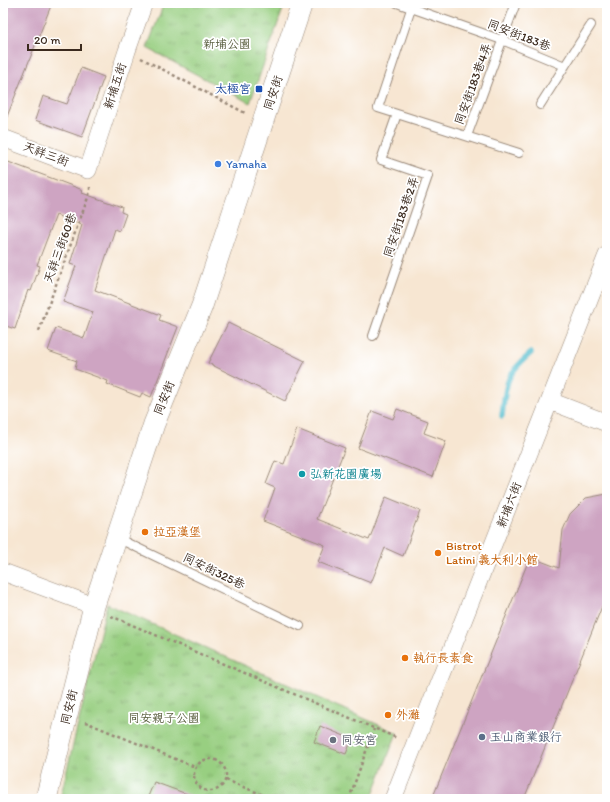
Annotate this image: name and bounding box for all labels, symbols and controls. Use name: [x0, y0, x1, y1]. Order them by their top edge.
street label: 同安街183巷: [485, 17, 553, 53]
scale bar: [28, 26, 81, 52]
text: 20 m: [34, 33, 61, 47]
park label: 新埔公園: [203, 37, 251, 51]
street label: 同安街183巷4弄: [452, 41, 494, 127]
street label: 新埔五街: [101, 61, 129, 111]
street label: 同安街: [261, 74, 285, 112]
place label: 太極宮: [215, 82, 251, 96]
marker: 太極宮: [254, 84, 264, 94]
street label: 天祥三街: [21, 139, 71, 169]
place label: Yamaha: [226, 157, 267, 171]
marker: Yamaha: [213, 159, 223, 169]
street label: 同安街183巷2弄: [381, 175, 421, 259]
street label: 天祥三街60巷: [41, 211, 79, 285]
street label: 同安街: [151, 379, 177, 417]
place label: 弘新花園廣場: [310, 467, 382, 481]
marker: 弘新花園廣場: [297, 469, 307, 479]
street label: 新埔六街: [494, 480, 524, 530]
place label: 拉亞漢堡: [153, 525, 201, 539]
marker: 拉亞漢堡: [140, 527, 150, 537]
place label: Bistrot Latini 義大利小館: [446, 539, 538, 567]
marker: Bistrot Latini 義大利小館: [433, 548, 443, 558]
street label: 同安街325巷: [181, 550, 247, 592]
place label: 執行長素食: [413, 651, 473, 665]
marker: 執行長素食: [400, 653, 410, 663]
street label: 同安街: [58, 688, 80, 726]
place label: 外灘: [396, 708, 420, 722]
marker: 外灘: [383, 710, 393, 720]
park label: 同安親子公園: [128, 711, 200, 725]
place label: 玉山商業銀行: [490, 730, 562, 744]
marker: 玉山商業銀行: [477, 732, 487, 742]
place label: 同安宮: [341, 733, 377, 747]
marker: 同安宮: [328, 735, 338, 745]

